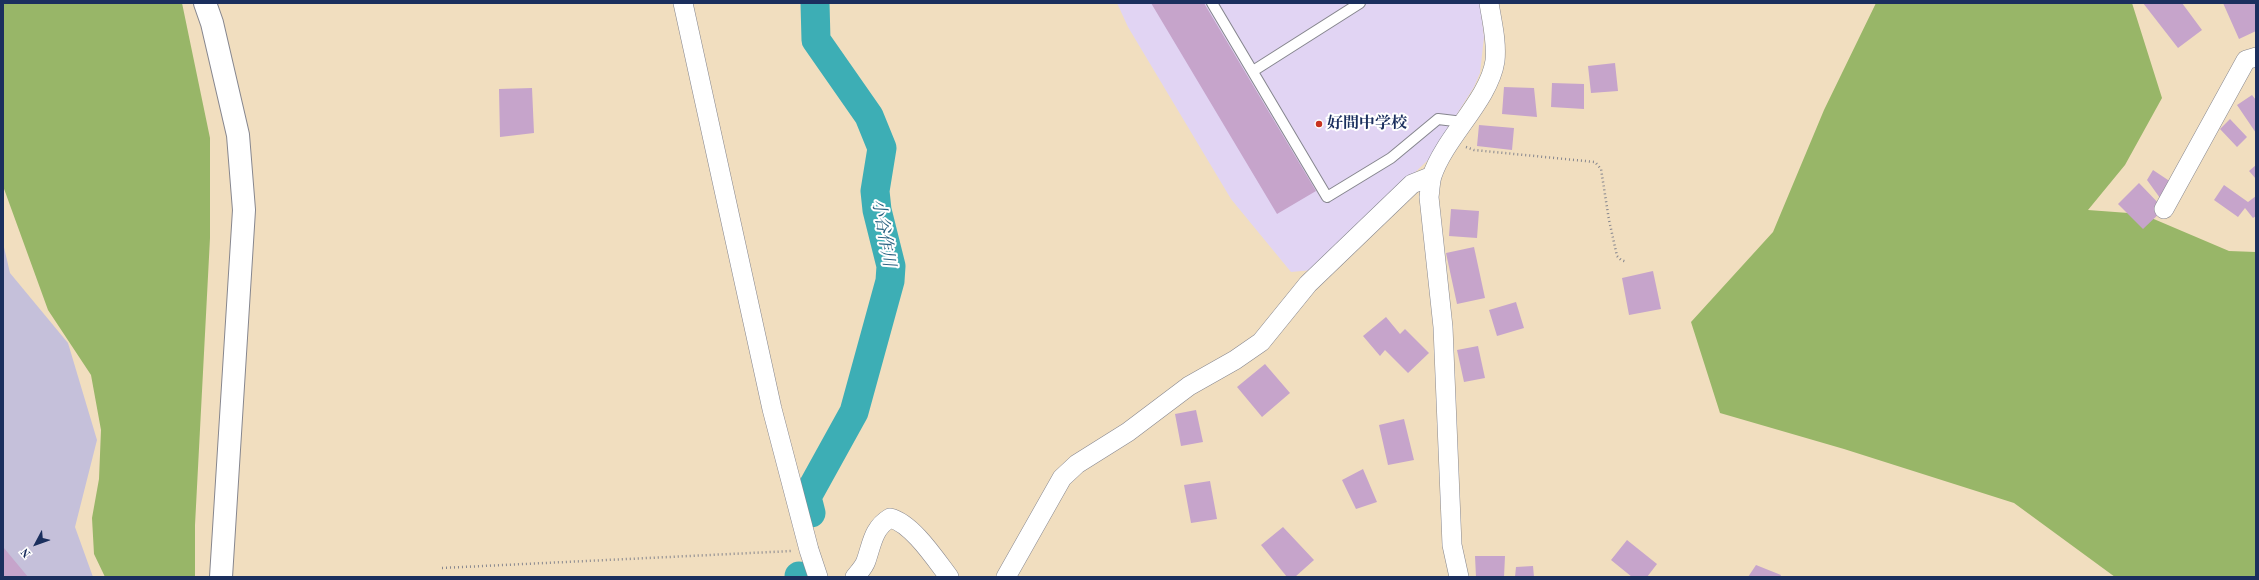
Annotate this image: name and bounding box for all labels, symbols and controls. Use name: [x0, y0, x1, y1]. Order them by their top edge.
place label: 好間中学校: [1327, 114, 1407, 134]
marker: 好間中学校: [1314, 119, 1324, 129]
water label: 小谷作川: [867, 198, 899, 268]
north arrow: [16, 524, 56, 564]
text: N: [20, 545, 33, 559]

